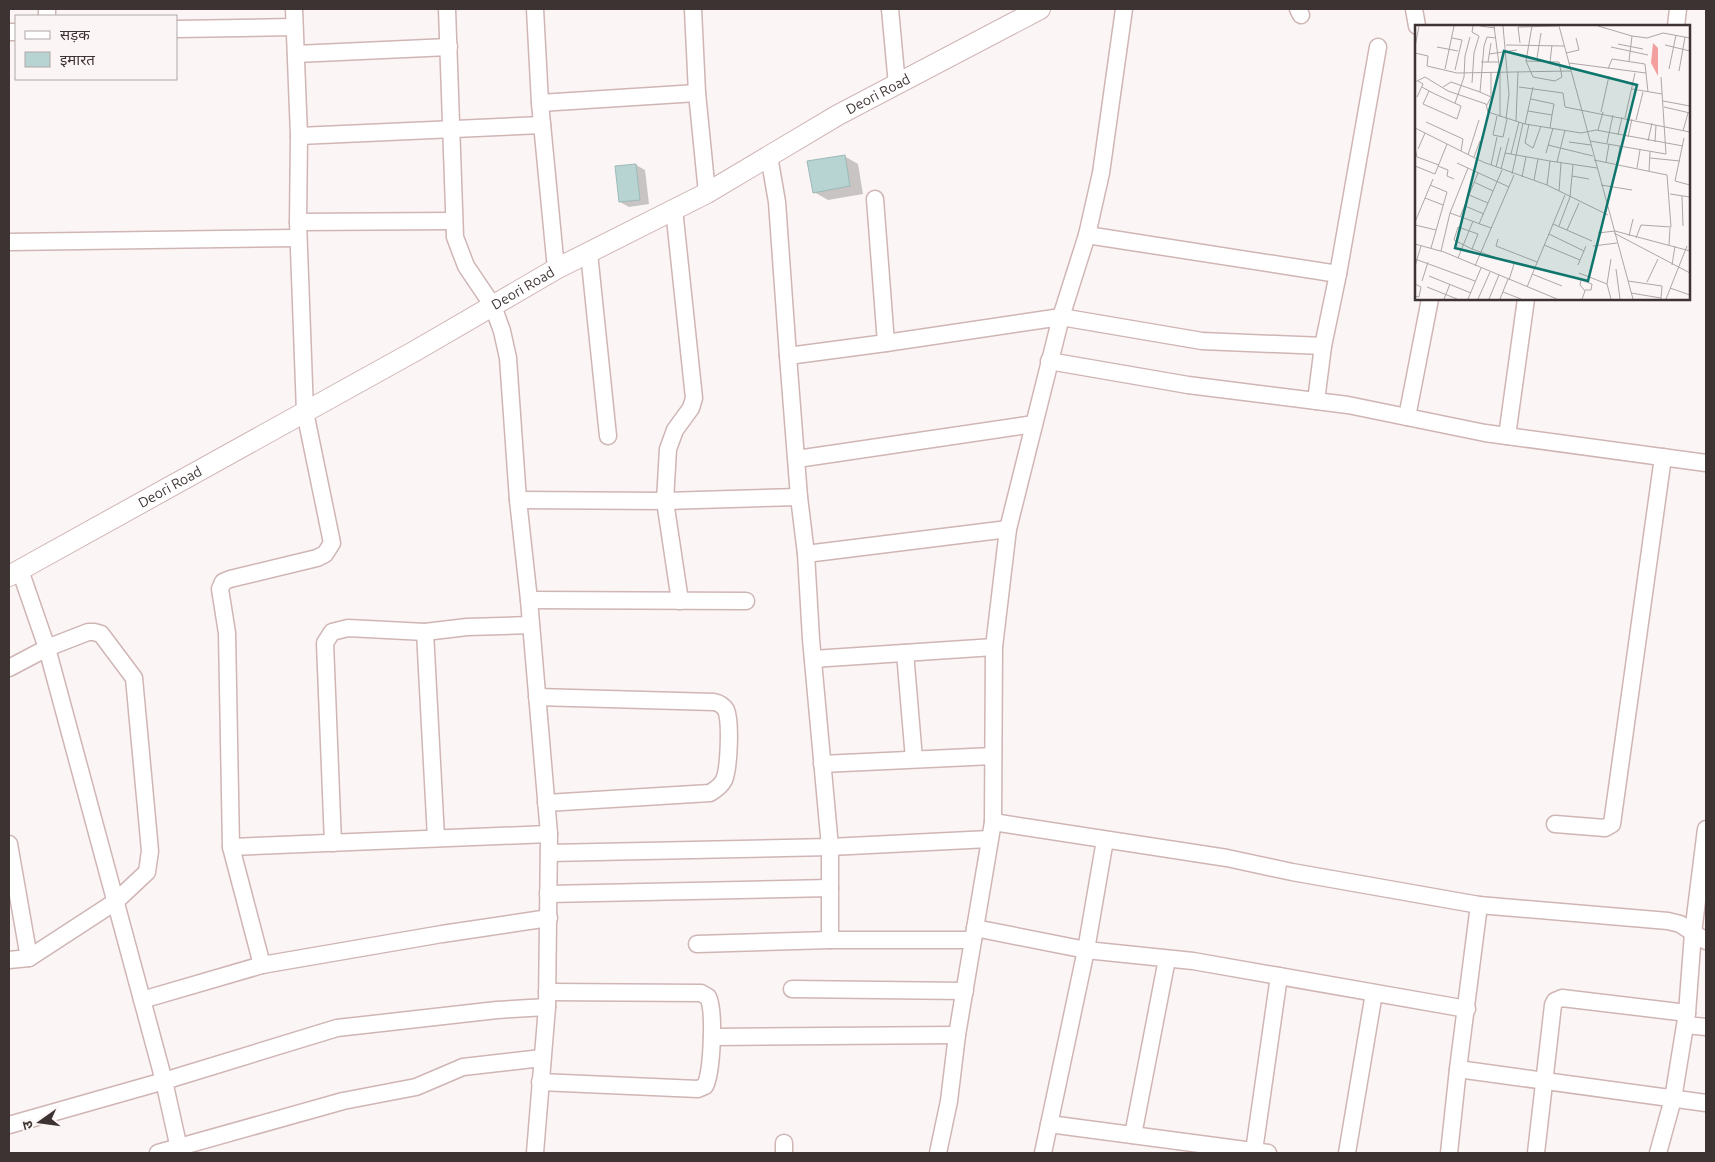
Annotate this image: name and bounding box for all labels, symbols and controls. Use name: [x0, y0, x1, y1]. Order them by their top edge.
legend: [15, 15, 178, 80]
inset map: [1415, 25, 1690, 300]
text: सड़क: [60, 26, 90, 43]
text: इमारत: [60, 51, 95, 68]
street label: Deori Road: [843, 71, 913, 117]
street label: Deori Road: [489, 264, 557, 313]
street label: Deori Road: [135, 463, 204, 511]
north arrow: [15, 1097, 65, 1147]
text: उ: [18, 1118, 36, 1131]

